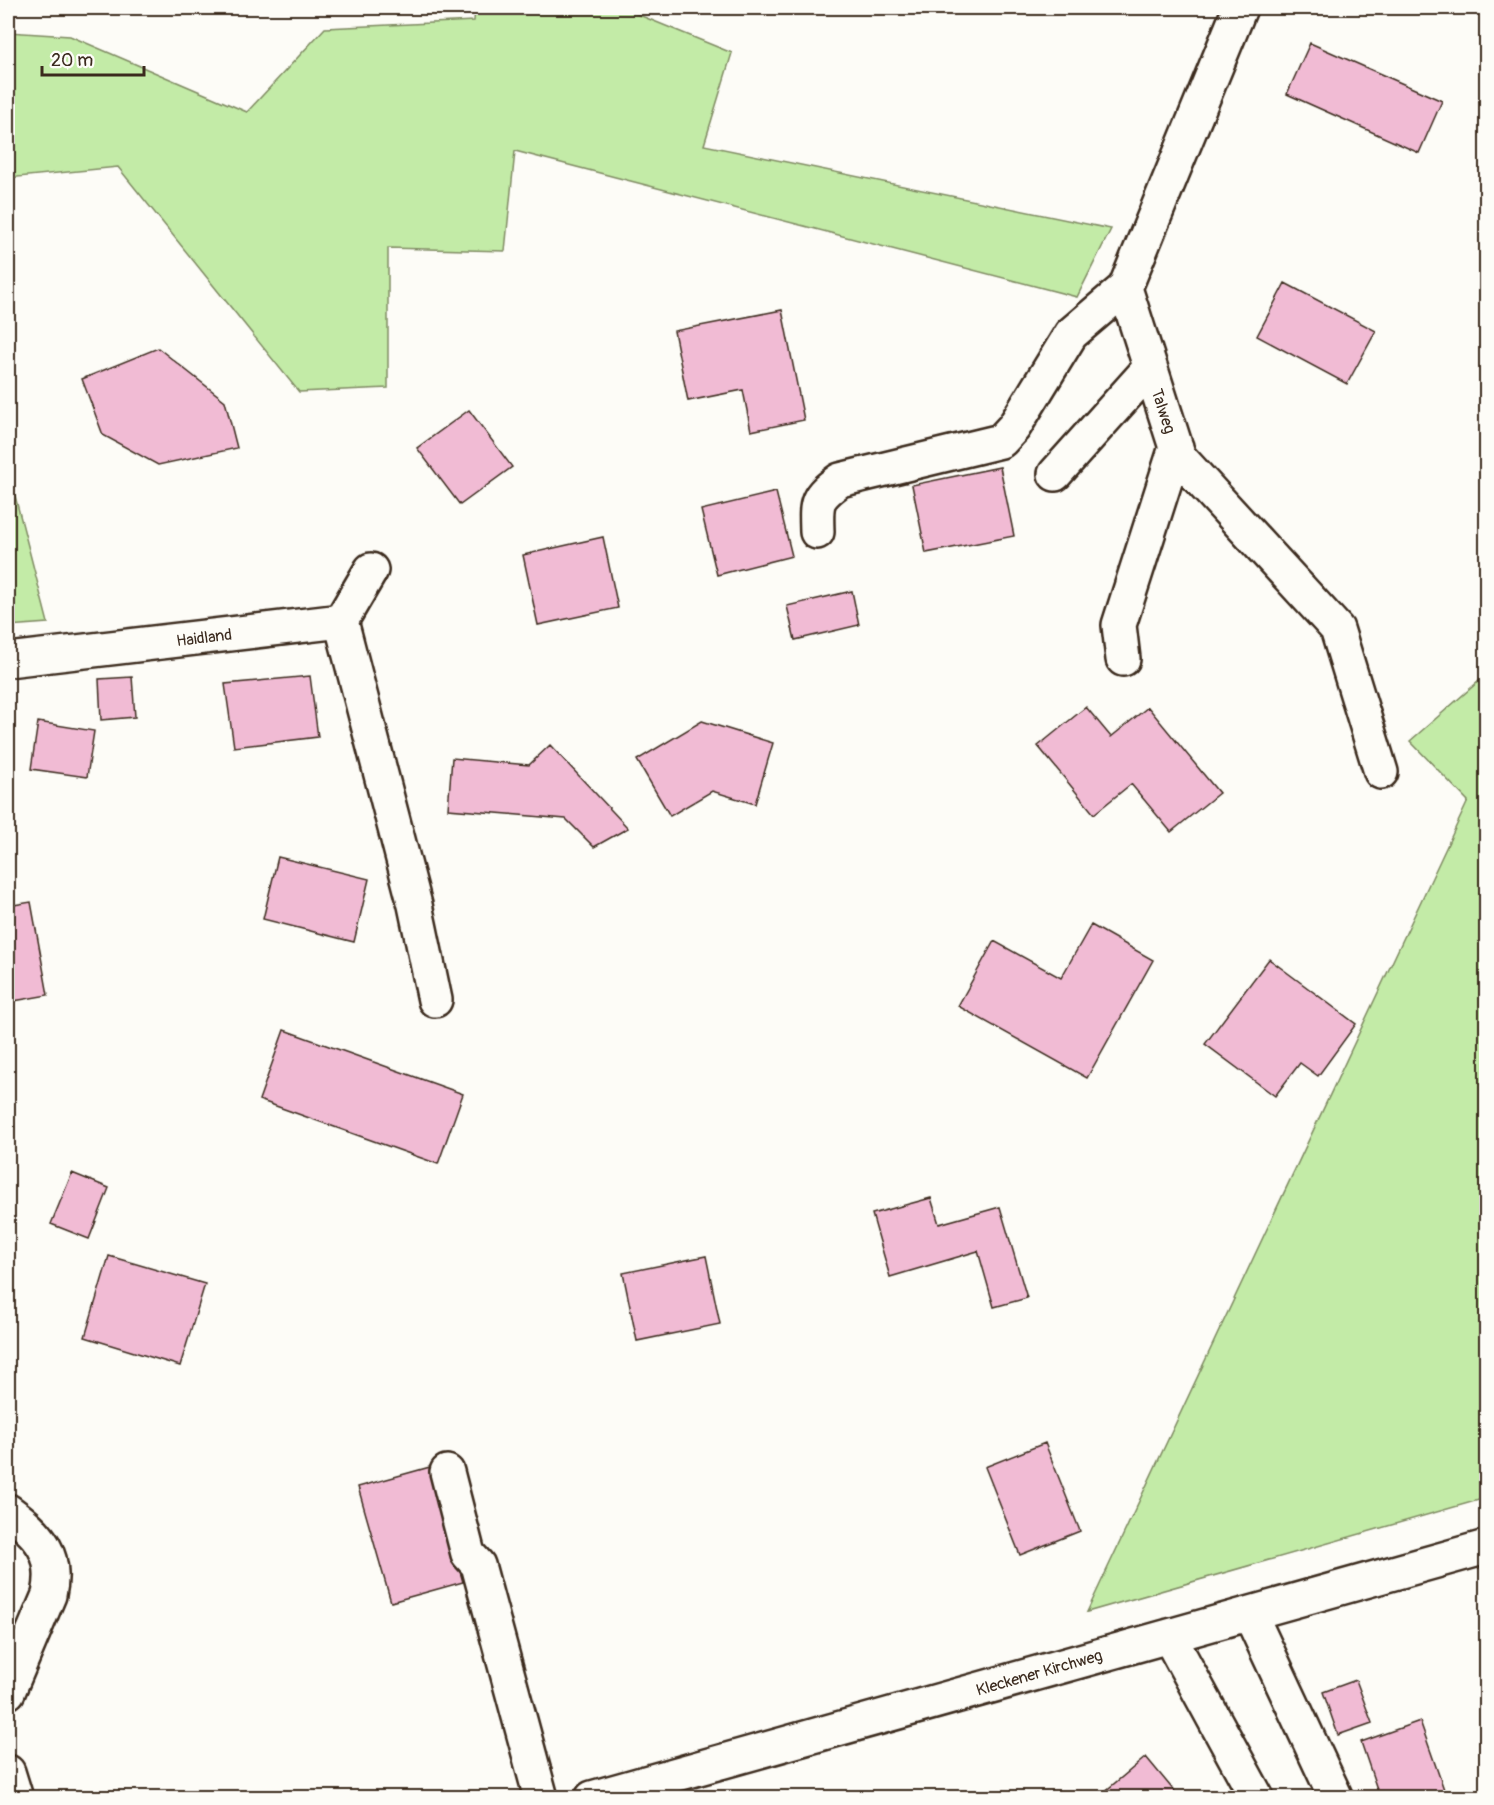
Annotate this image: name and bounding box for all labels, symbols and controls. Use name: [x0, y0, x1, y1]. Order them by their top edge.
scale bar: [42, 39, 144, 77]
text: 20 m: [51, 49, 93, 72]
street label: Talweg: [1146, 386, 1180, 436]
street label: Haidland: [175, 625, 233, 651]
street label: Kleckener Kirchweg: [974, 1645, 1105, 1701]

